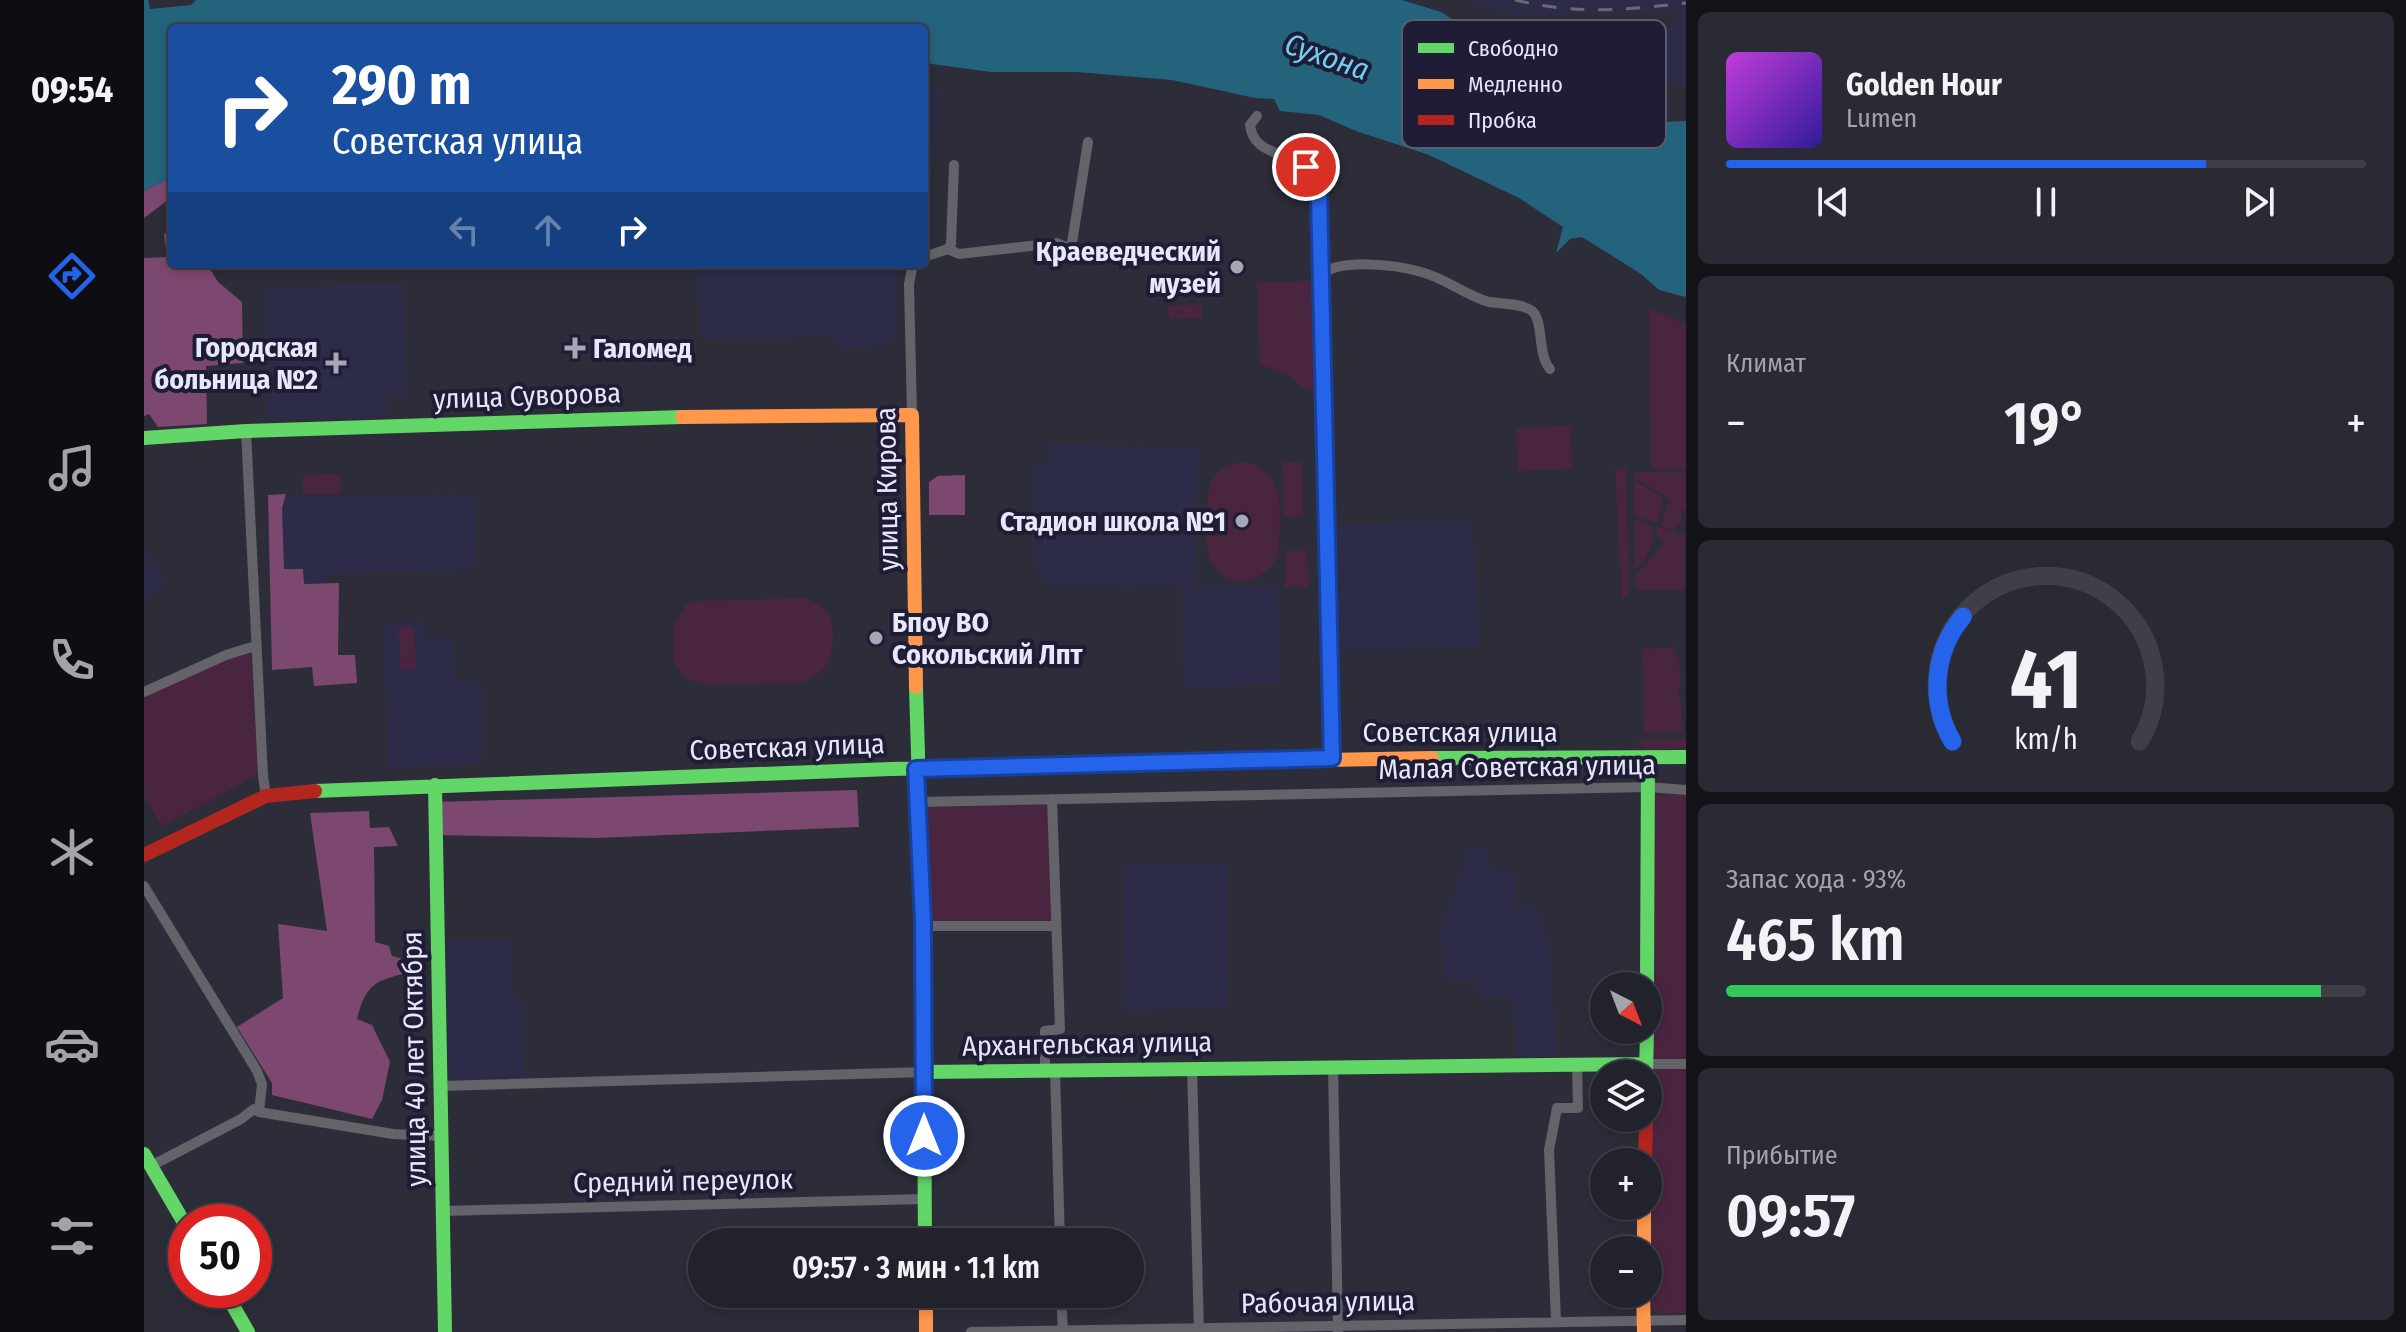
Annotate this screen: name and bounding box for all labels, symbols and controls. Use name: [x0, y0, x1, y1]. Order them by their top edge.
legend: [1402, 20, 1666, 148]
water label: Сухона: [1280, 26, 1374, 88]
text: Свободно: [1468, 35, 1559, 62]
text: 290 m: [332, 52, 472, 119]
icon: right: [200, 56, 304, 160]
text: Golden Hour: [1846, 67, 2002, 103]
text: 09:54: [31, 68, 113, 112]
text: Медленно: [1468, 71, 1563, 98]
text: Lumen: [1846, 103, 1917, 134]
text: Пробка: [1468, 107, 1537, 134]
text: Советская улица: [332, 120, 583, 164]
pin: [1272, 133, 1340, 201]
icon: arrive: [1284, 145, 1328, 189]
icon: previous: [1811, 180, 1855, 224]
icon: pause: [2024, 180, 2068, 224]
icon: next: [2237, 180, 2281, 224]
icon: left: [442, 208, 486, 252]
icon: ahead: [526, 208, 570, 252]
icon: right: [610, 208, 654, 252]
place label: Краеведческий музей: [1036, 235, 1221, 300]
icon: directions: [44, 248, 100, 304]
marker: Краеведческий музей: [1228, 258, 1246, 276]
place label: Городская больница №2: [155, 331, 318, 396]
place label: Галомед: [593, 332, 692, 365]
marker: Галомед: [564, 337, 586, 359]
text: Климат: [1726, 348, 1806, 379]
marker: Городская больница №2: [325, 352, 347, 374]
street label: улица Суворова: [433, 376, 621, 416]
text: 19°: [2004, 388, 2088, 460]
text: −: [1726, 397, 1746, 450]
text: +: [2346, 397, 2366, 450]
street label: улица Кирова: [869, 407, 905, 571]
icon: music: [44, 440, 100, 496]
place label: Стадион школа №1: [1000, 505, 1226, 538]
marker: Стадион школа №1: [1233, 512, 1251, 530]
place label: Бпоу ВО Сокольский Лпт: [892, 606, 1083, 671]
marker: Бпоу ВО Сокольский Лпт: [867, 629, 885, 647]
text: 41: [2010, 630, 2082, 730]
icon: phone: [44, 632, 100, 688]
street label: Советская улица: [1362, 716, 1558, 749]
text: km/h: [2014, 722, 2078, 757]
street label: Советская улица: [689, 727, 885, 767]
street label: Малая Советская улица: [1378, 748, 1656, 786]
icon: climate: [44, 824, 100, 880]
text: Запас хода · 93%: [1726, 864, 1906, 895]
text: 465 km: [1726, 904, 1905, 976]
street label: улица 40 лет Октября: [395, 931, 433, 1187]
north arrow: [1590, 972, 1662, 1044]
map controls: [1590, 972, 1662, 1308]
icon: car: [44, 1016, 100, 1072]
street label: Архангельская улица: [962, 1025, 1212, 1063]
button: layers: [1590, 1060, 1662, 1132]
position arrow: [882, 1094, 966, 1178]
text: Прибытие: [1726, 1140, 1838, 1171]
button: +: [1590, 1148, 1662, 1220]
street label: Средний переулок: [573, 1163, 793, 1199]
text: 09:57: [1726, 1180, 1855, 1252]
speed limit sign: 50: [168, 1204, 272, 1308]
icon: filters: [44, 1208, 100, 1264]
button: −: [1590, 1236, 1662, 1308]
text: 09:57 · 3 мин · 1.1 km: [792, 1250, 1040, 1286]
street label: Рабочая улица: [1241, 1284, 1415, 1320]

